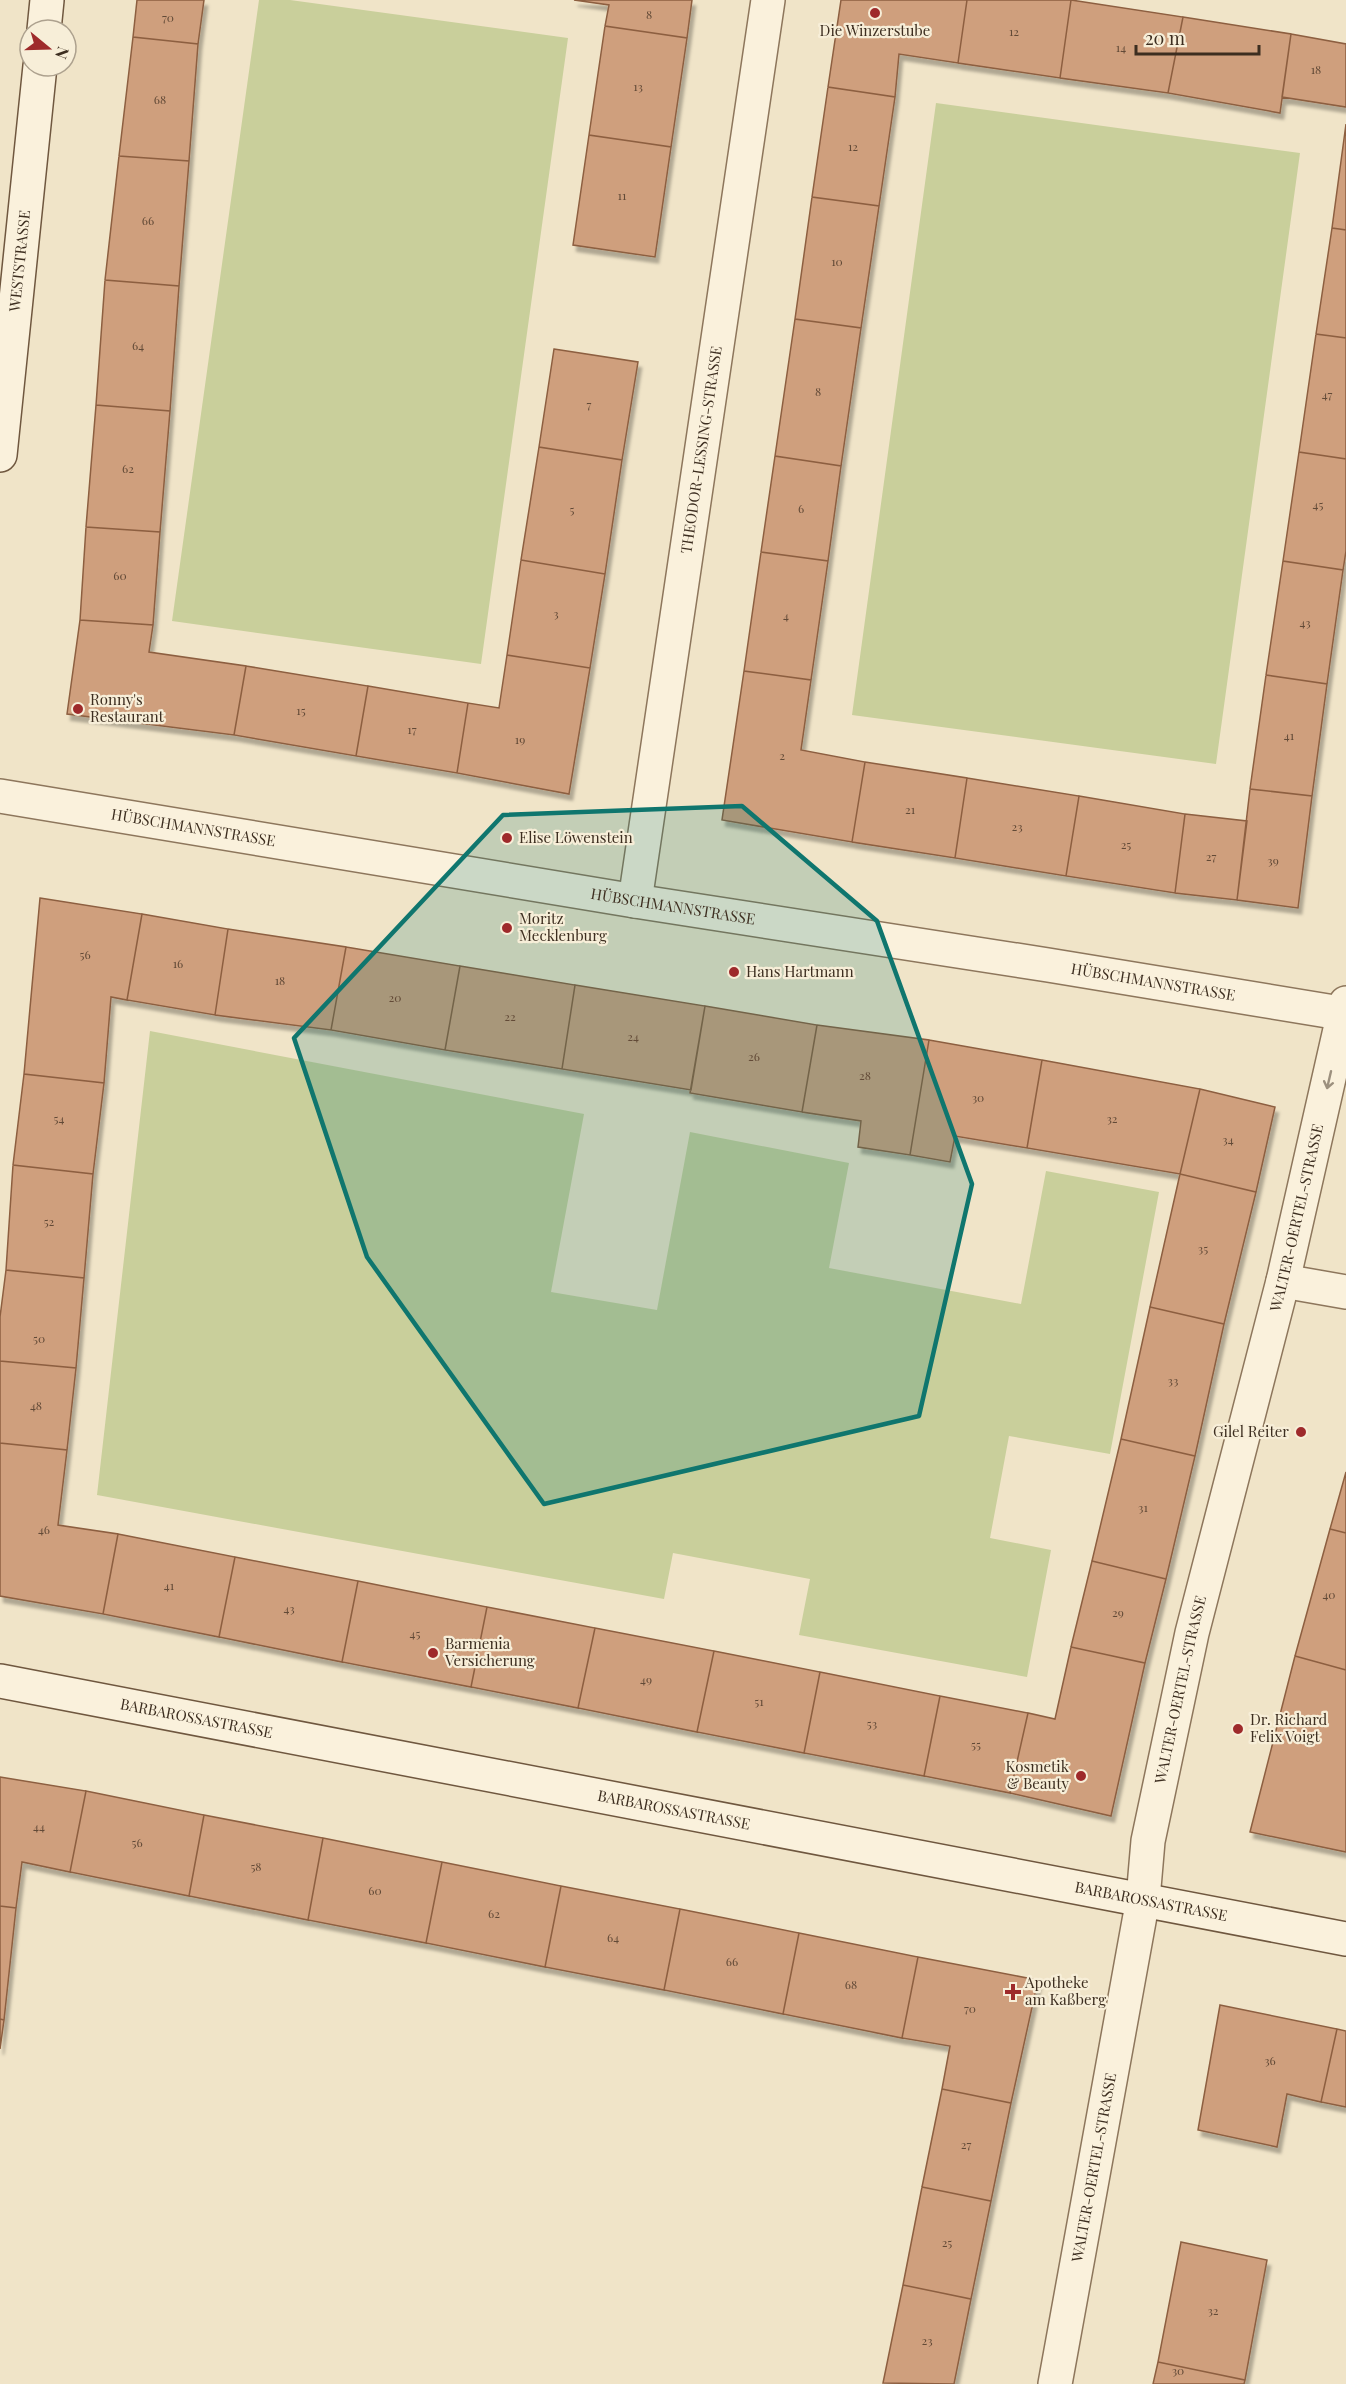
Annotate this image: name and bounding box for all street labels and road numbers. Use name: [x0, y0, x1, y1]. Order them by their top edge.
street label: WESTSTRASSE: [4, 209, 34, 314]
street label: THEODOR-LESSING-STRASSE: [675, 345, 726, 555]
street label: HÜBSCHMANNSTRASSE: [110, 804, 277, 850]
street label: HÜBSCHMANNSTRASSE: [589, 883, 757, 928]
street label: HÜBSCHMANNSTRASSE: [1070, 958, 1237, 1005]
street label: WALTER-OERTEL-STRASSE: [1264, 1122, 1327, 1314]
street label: WALTER-OERTEL-STRASSE: [1149, 1593, 1210, 1786]
street label: BARBAROSSASTRASSE: [119, 1693, 275, 1742]
street label: BARBAROSSASTRASSE: [596, 1785, 752, 1834]
street label: BARBAROSSASTRASSE: [1073, 1876, 1229, 1925]
street label: WALTER-OERTEL-STRASSE: [1066, 2071, 1120, 2265]

